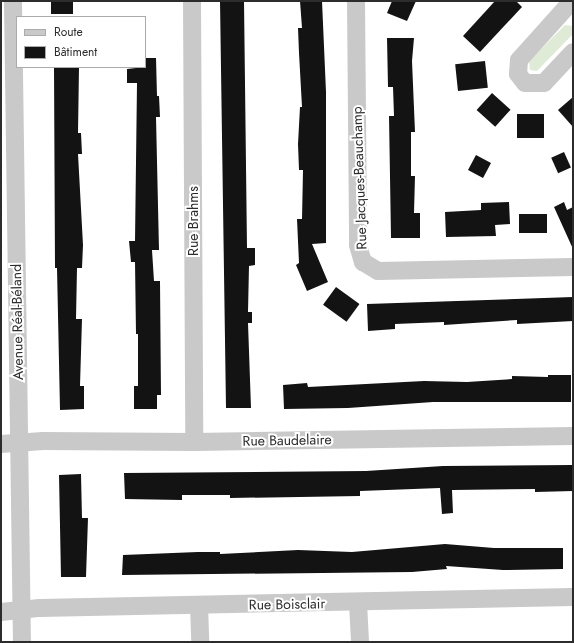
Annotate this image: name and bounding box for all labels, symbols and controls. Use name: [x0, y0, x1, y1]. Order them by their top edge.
legend: [16, 16, 146, 68]
text: Route: [54, 23, 83, 41]
text: Bâtiment: [54, 43, 97, 61]
street label: Rue Jacques-Beauchamp: [348, 106, 370, 250]
street label: Rue Brahms: [185, 186, 201, 256]
street label: Avenue Réal-Béland: [8, 264, 26, 380]
street label: Rue Baudelaire: [242, 431, 332, 449]
street label: Rue Boisclair: [249, 595, 325, 613]

